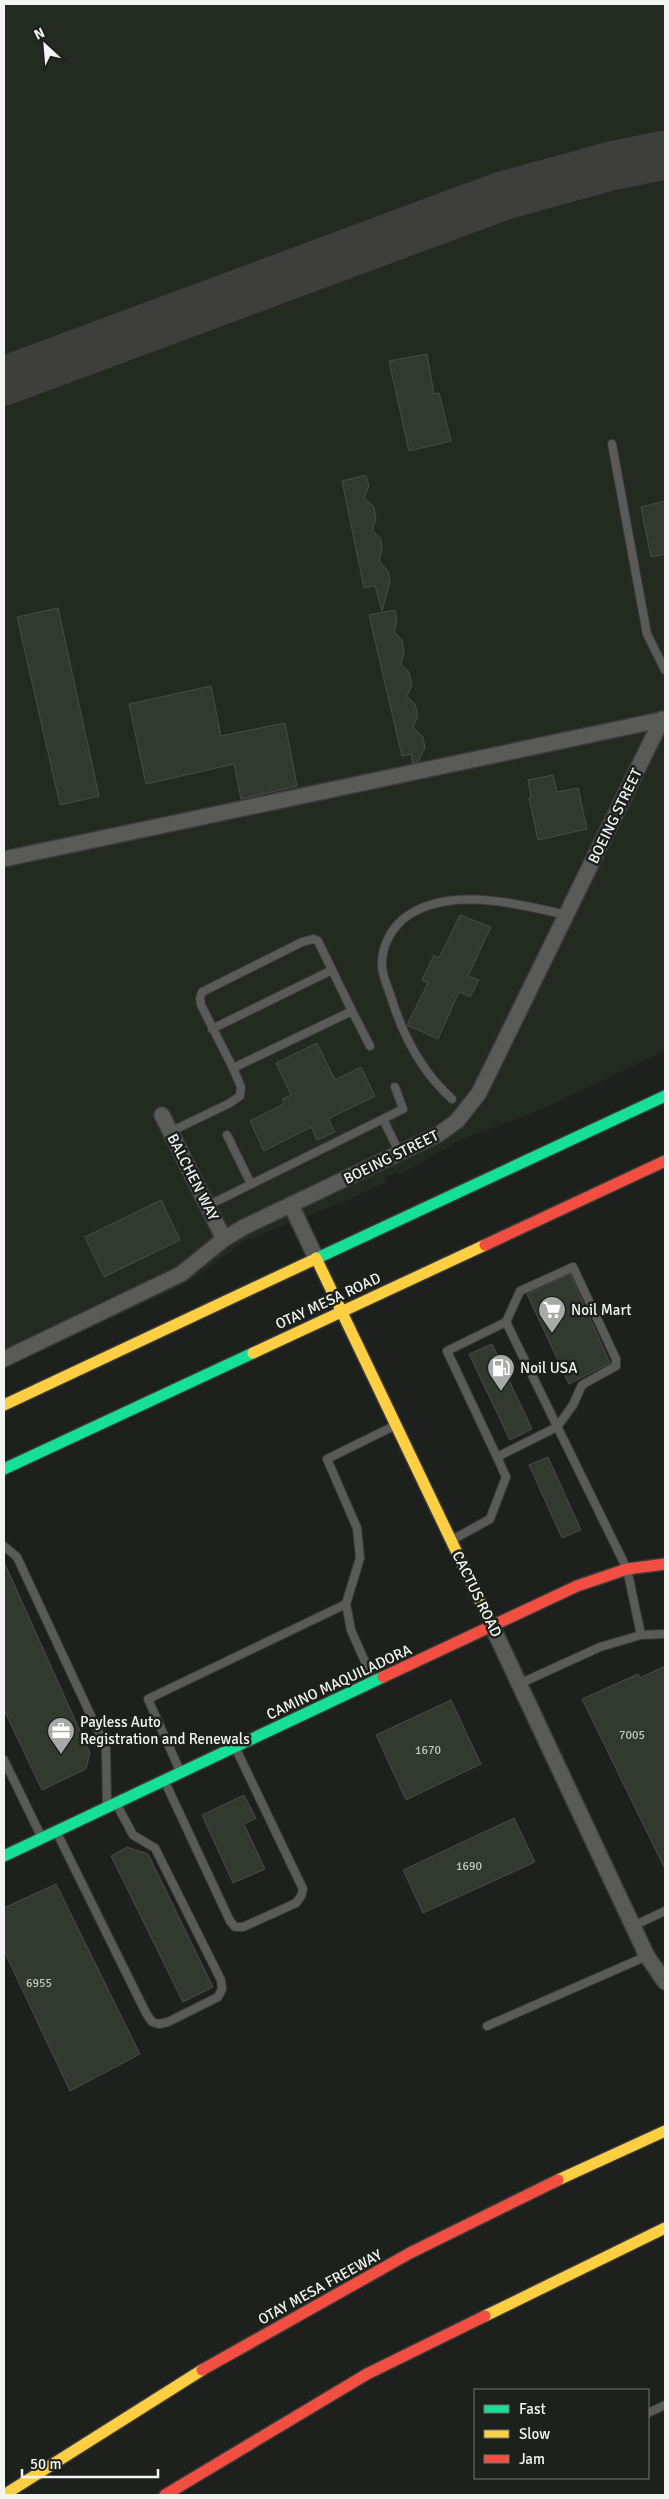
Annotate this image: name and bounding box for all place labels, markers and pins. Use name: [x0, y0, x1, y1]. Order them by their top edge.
supermarket icon: Noil Mart: [537, 1295, 567, 1334]
place label: Noil Mart: [571, 1301, 632, 1319]
fuel station icon: Noil USA: [486, 1353, 516, 1392]
place label: Noil USA: [520, 1359, 577, 1377]
place label: Payless Auto Registration and Renewals: [80, 1713, 250, 1748]
office icon: Payless Auto Registration and Renewals: [46, 1716, 76, 1755]

